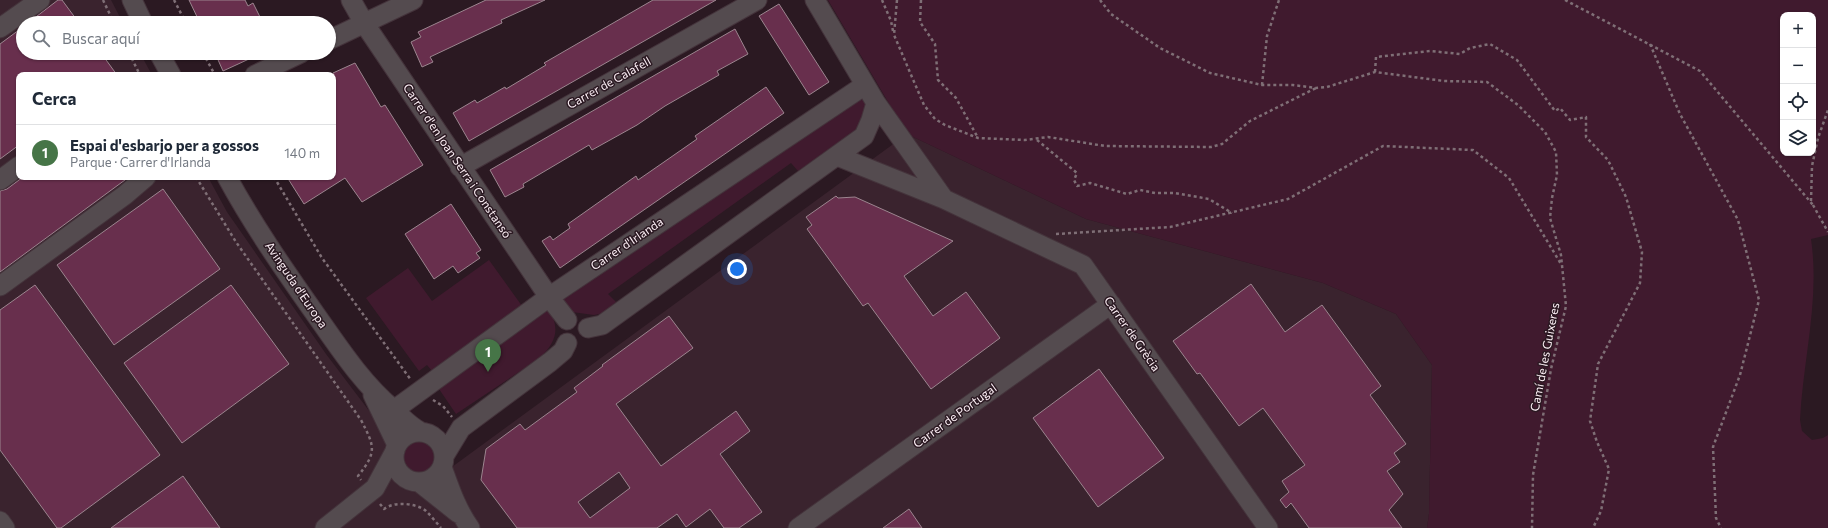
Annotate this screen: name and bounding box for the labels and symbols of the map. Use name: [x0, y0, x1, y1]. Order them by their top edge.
street label: Carrer de Calafell: [564, 53, 653, 111]
street label: Carrer d'en Joan Serra i Constansó: [400, 80, 515, 241]
street label: Carrer d'Irlanda: [588, 214, 665, 273]
street label: Avinguda d'Europa: [263, 239, 331, 330]
your location: [727, 259, 747, 279]
street label: Carrer de Grècia: [1102, 293, 1164, 373]
street label: Camí de les Guixeres: [1527, 301, 1561, 412]
pin: 1: [475, 339, 501, 372]
street label: Carrer de Portugal: [910, 380, 999, 450]

